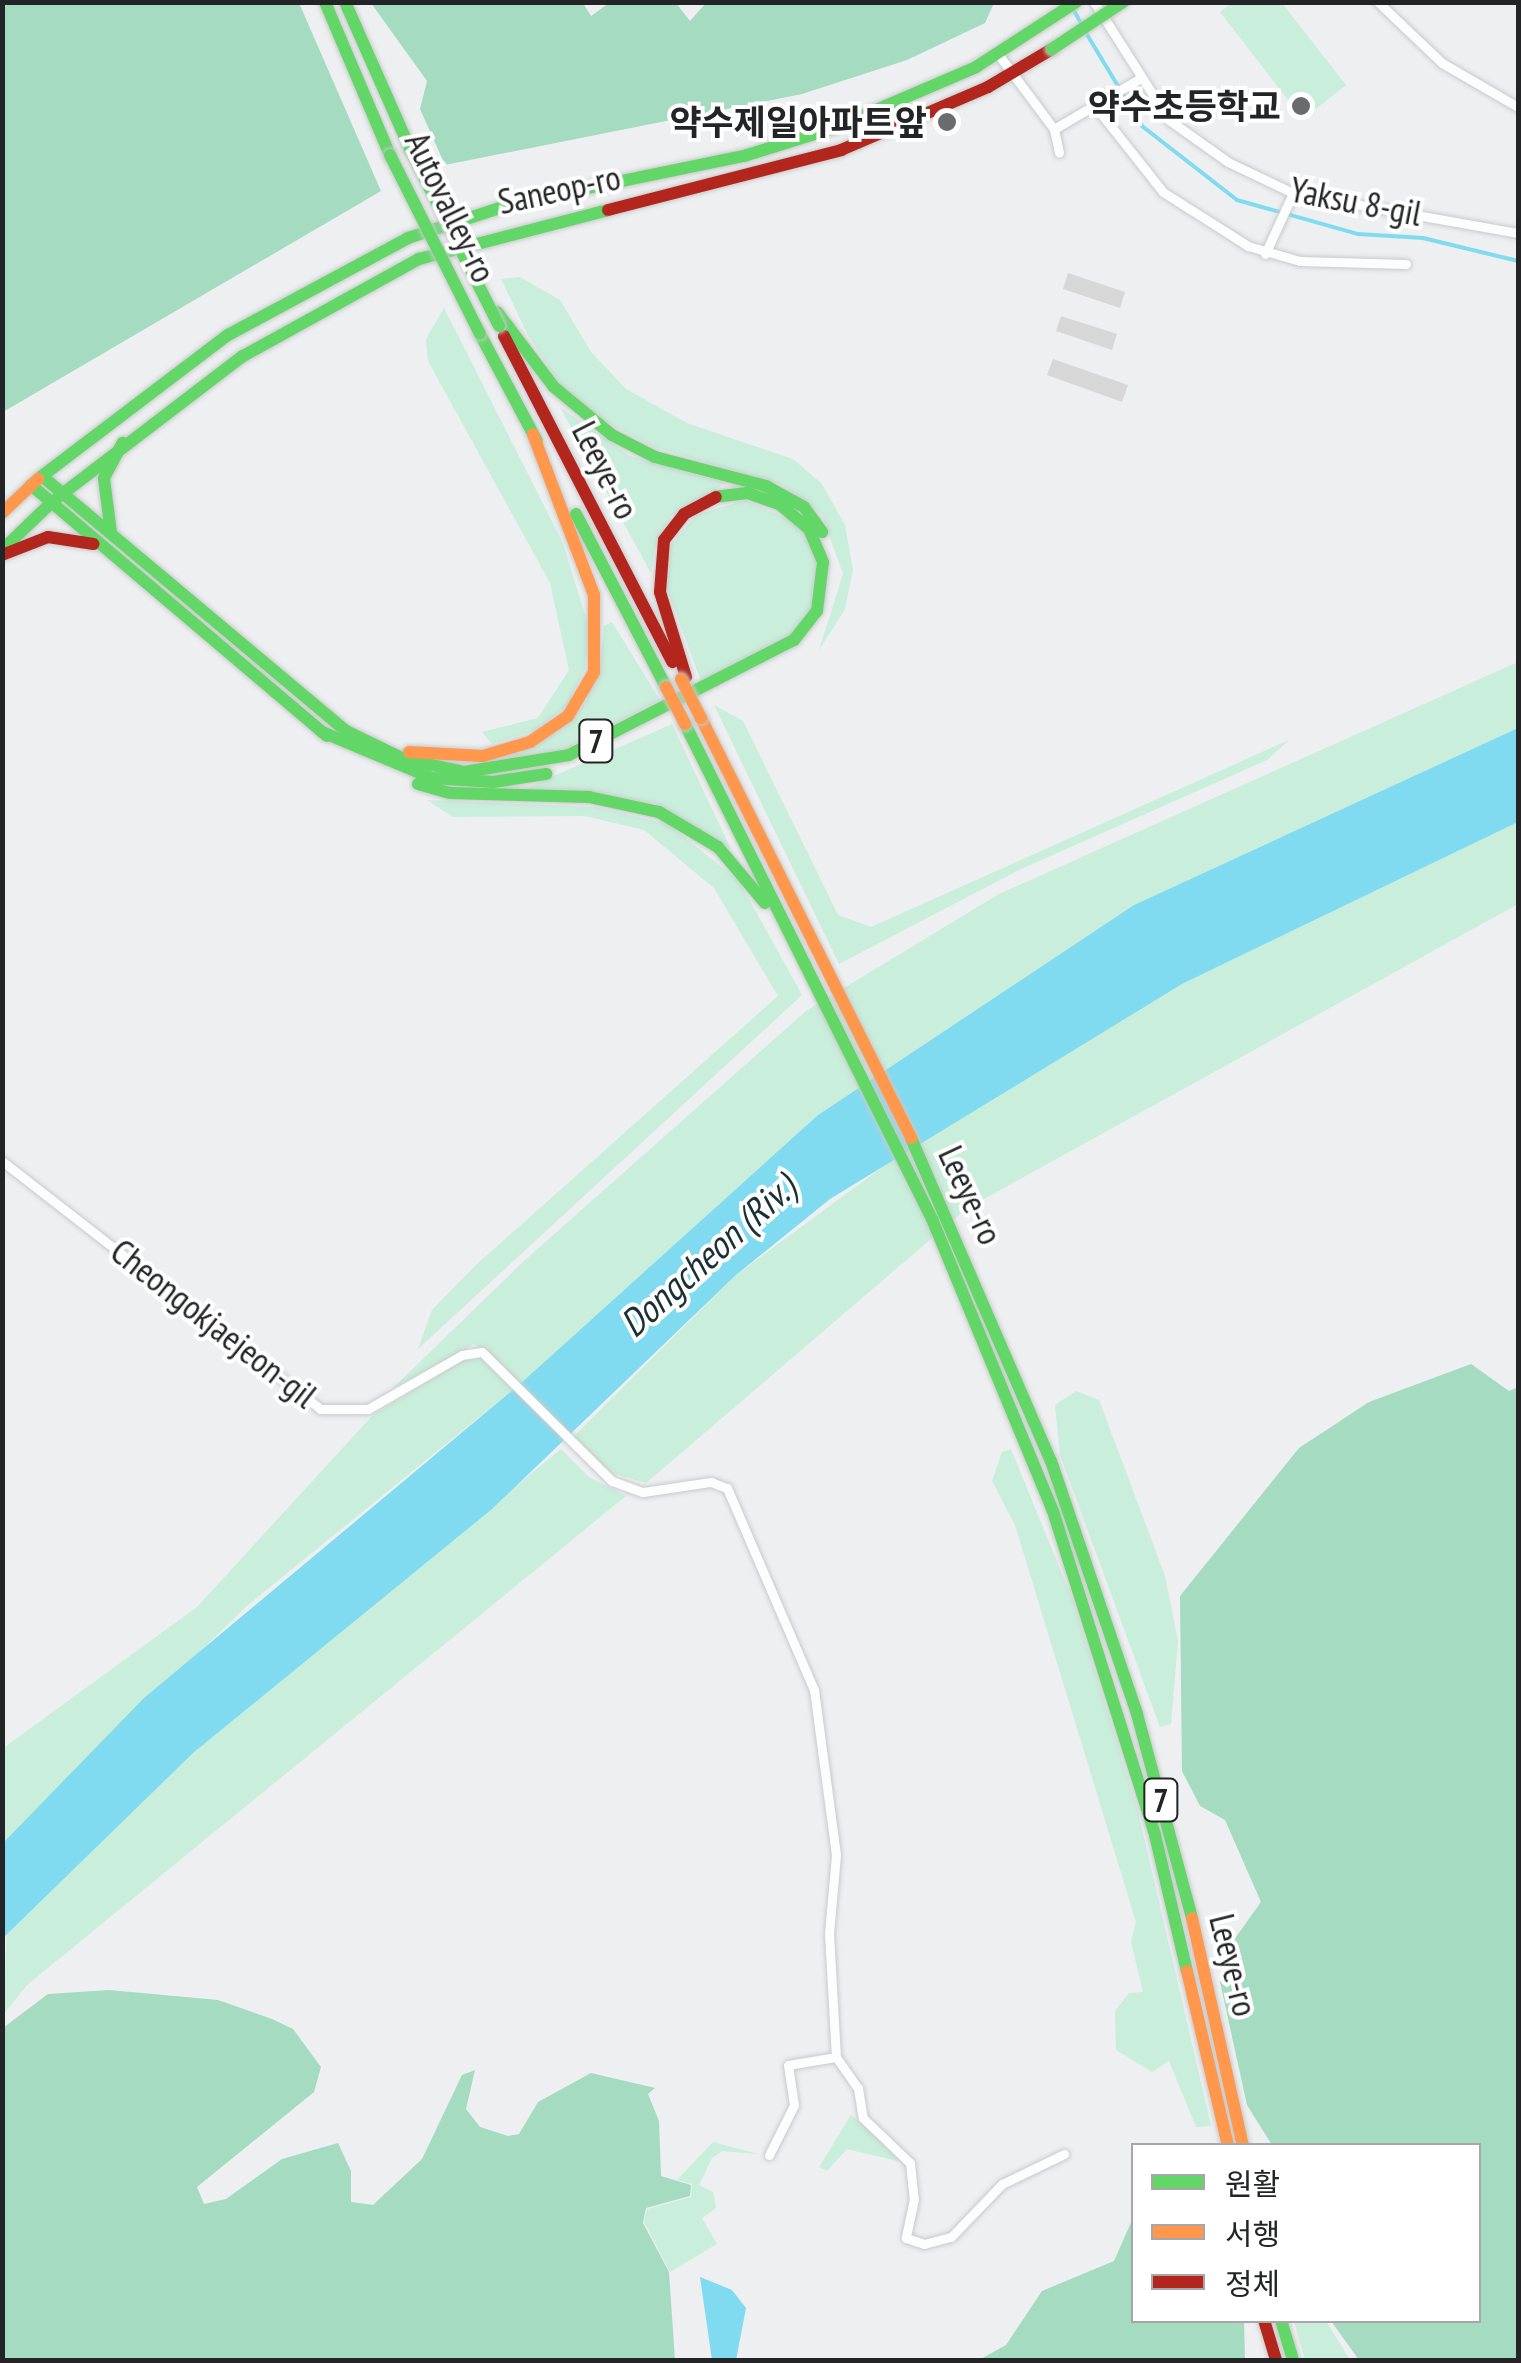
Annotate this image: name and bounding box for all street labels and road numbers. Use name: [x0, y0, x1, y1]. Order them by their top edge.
street label: Autovalley-ro: [397, 125, 505, 289]
street label: Saneop-ro: [494, 156, 624, 222]
street label: Yaksu 8-gil: [1287, 168, 1425, 234]
street label: Leeye-ro: [564, 414, 648, 526]
road number: 7: [576, 714, 616, 768]
street label: Leeye-ro: [930, 1139, 1012, 1251]
street label: Cheongokjaejeon-gil: [103, 1230, 325, 1416]
road number: 7: [1141, 1773, 1181, 1827]
street label: Leeye-ro: [1201, 1910, 1267, 2020]

